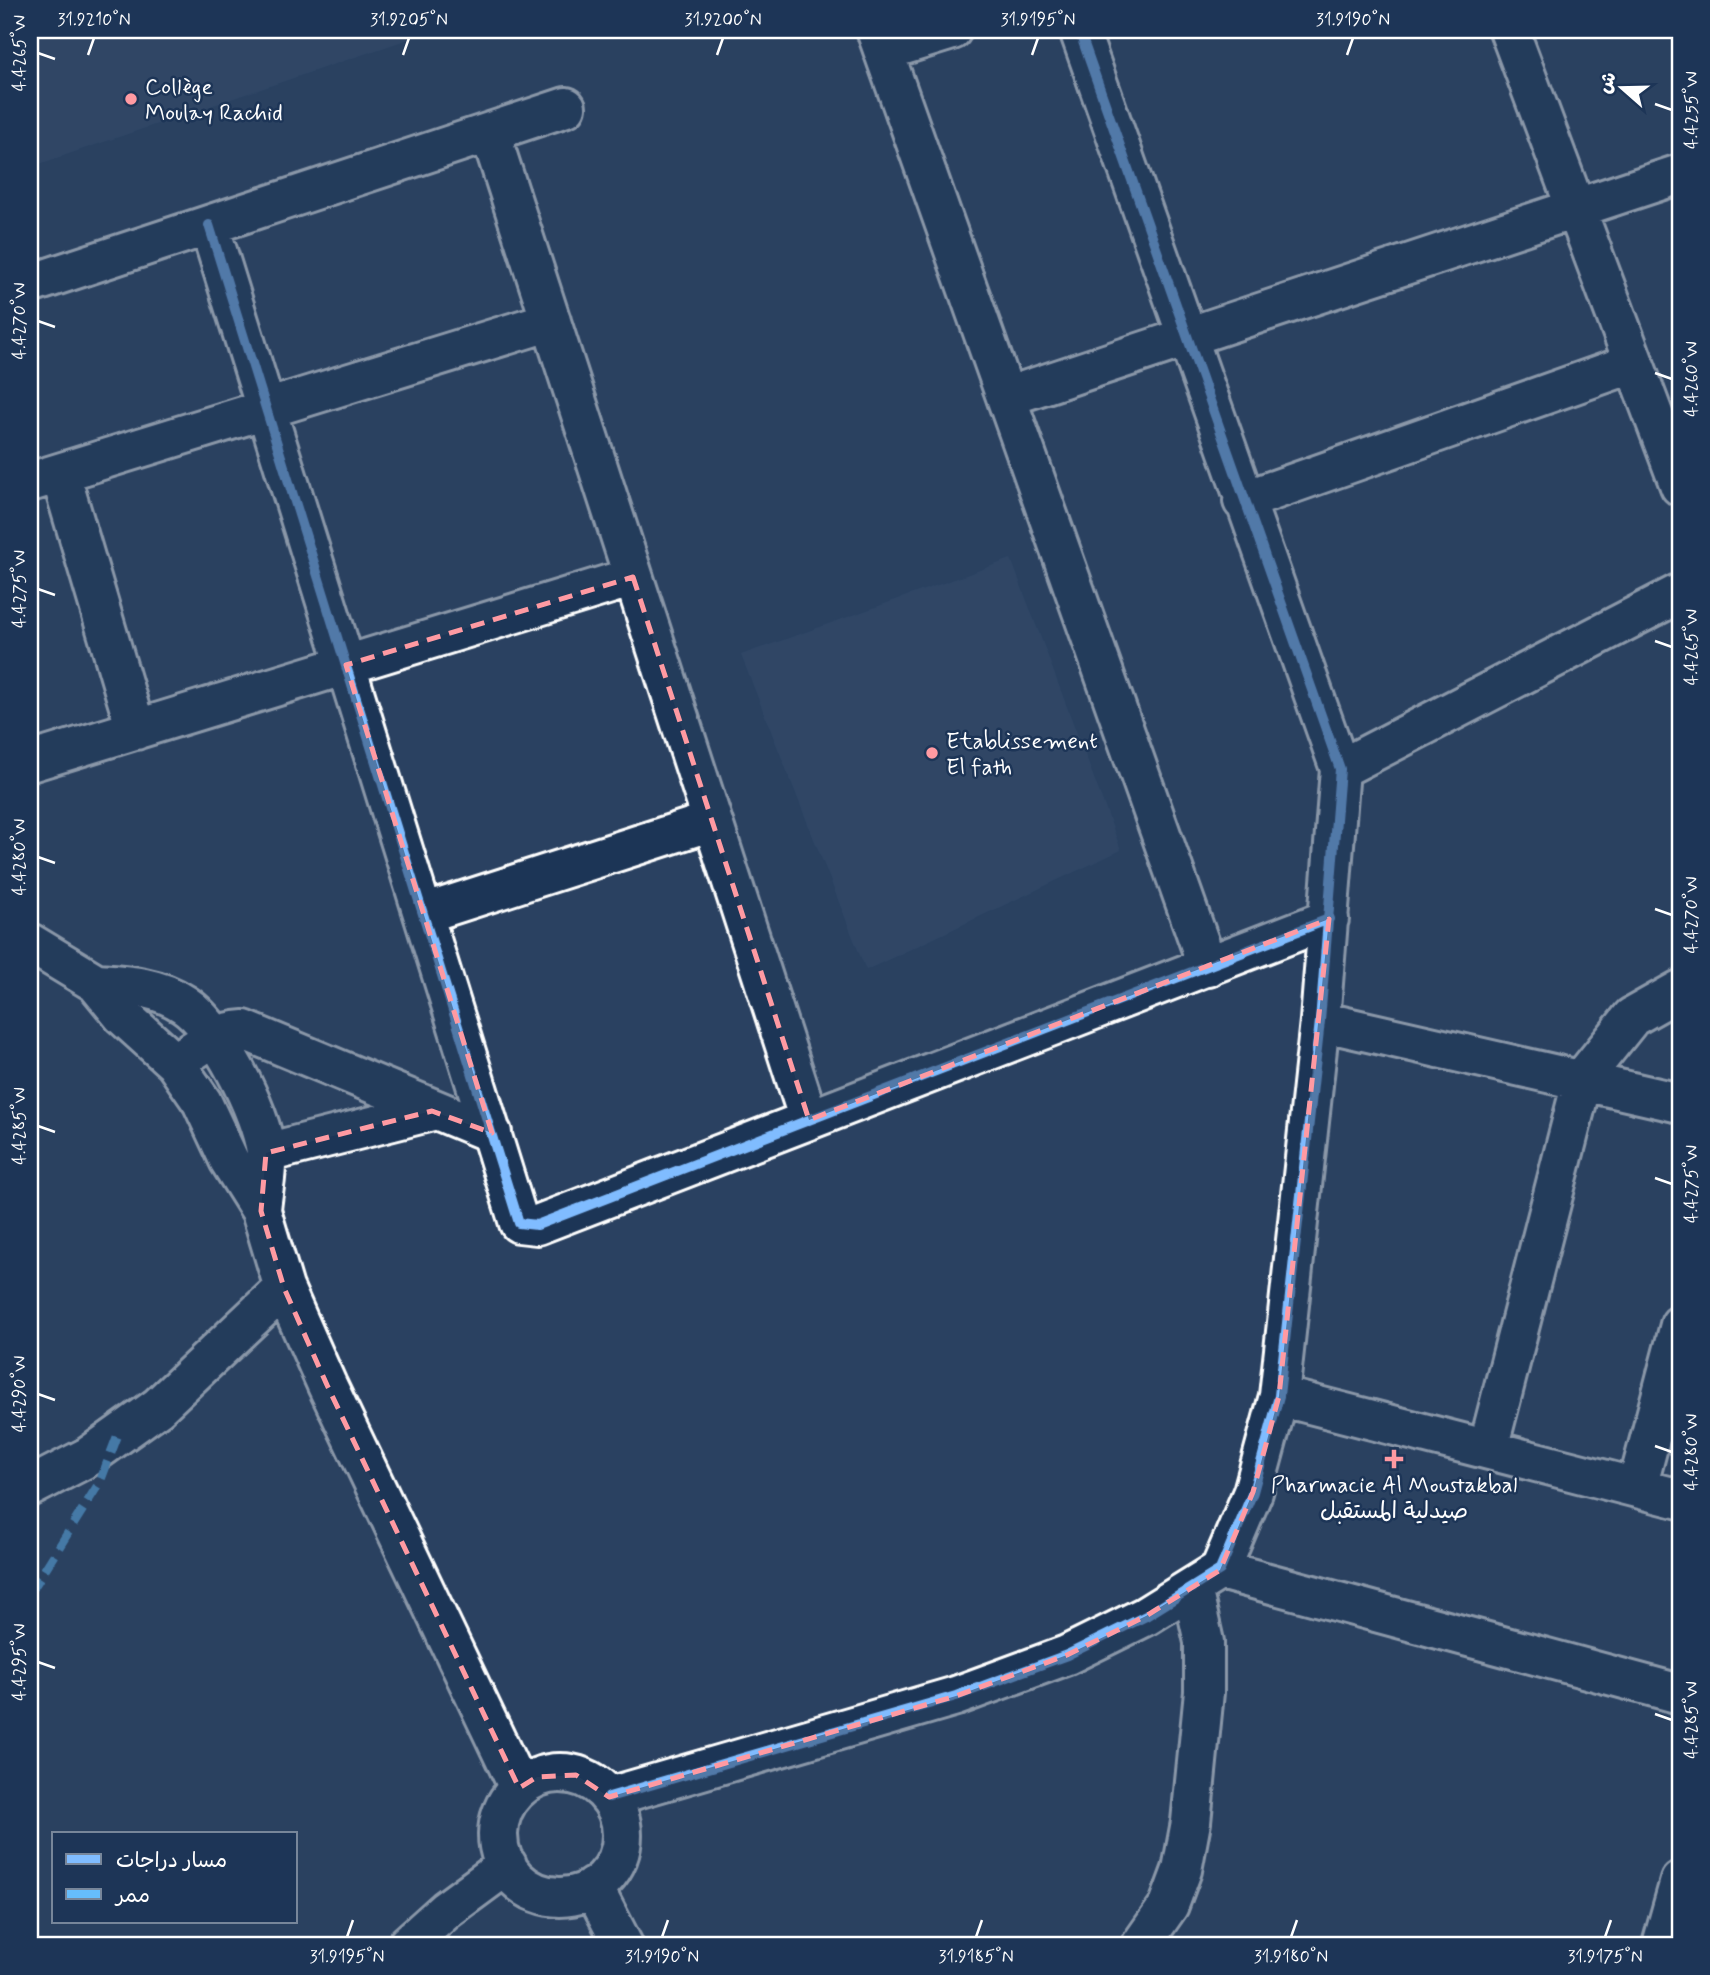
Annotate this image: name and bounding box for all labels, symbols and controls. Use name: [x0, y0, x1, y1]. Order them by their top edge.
text: 31.9210°N: [57, 8, 131, 32]
text: 31.9205°N: [370, 8, 448, 32]
text: 31.9200°N: [684, 8, 762, 32]
text: 31.9195°N: [1000, 8, 1076, 32]
text: 31.9190°N: [1316, 8, 1390, 32]
text: 4.4265°W: [8, 15, 32, 91]
north arrow: [1588, 52, 1658, 122]
text: ش: [1592, 69, 1623, 97]
text: 4.4255°W: [1680, 71, 1704, 149]
place label: Collège Moulay Rachid: [145, 73, 283, 129]
marker: Collège Moulay Rachid: [123, 91, 139, 107]
text: 4.4270°W: [8, 282, 32, 360]
text: 4.4260°W: [1680, 341, 1704, 417]
text: 4.4275°W: [8, 550, 32, 628]
text: 4.4265°W: [1680, 609, 1704, 685]
place label: Etablissement El fath: [946, 727, 1098, 783]
marker: Etablissement El fath: [924, 745, 940, 761]
text: 4.4280°W: [8, 819, 32, 895]
text: 4.4270°W: [1680, 876, 1704, 954]
text: 4.4285°W: [8, 1087, 32, 1165]
text: 4.4275°W: [1680, 1145, 1704, 1223]
text: 4.4290°W: [8, 1356, 32, 1432]
text: 4.4280°W: [1680, 1414, 1704, 1490]
marker: Pharmacie Al Moustakbal صيدلية المستقبل: [1386, 1451, 1402, 1467]
place label: Pharmacie Al Moustakbal صيدلية المستقبل: [1271, 1471, 1517, 1527]
text: 4.4295°W: [8, 1623, 32, 1701]
text: 4.4285°W: [1680, 1681, 1704, 1759]
legend: [52, 1832, 298, 1923]
text: مسار دراجات: [116, 1847, 227, 1875]
text: ممر: [114, 1882, 150, 1910]
text: 31.9195°N: [309, 1945, 385, 1969]
text: 31.9190°N: [625, 1945, 699, 1969]
text: 31.9185°N: [938, 1945, 1014, 1969]
text: 31.9180°N: [1254, 1945, 1328, 1969]
text: 31.9175°N: [1567, 1945, 1643, 1969]

